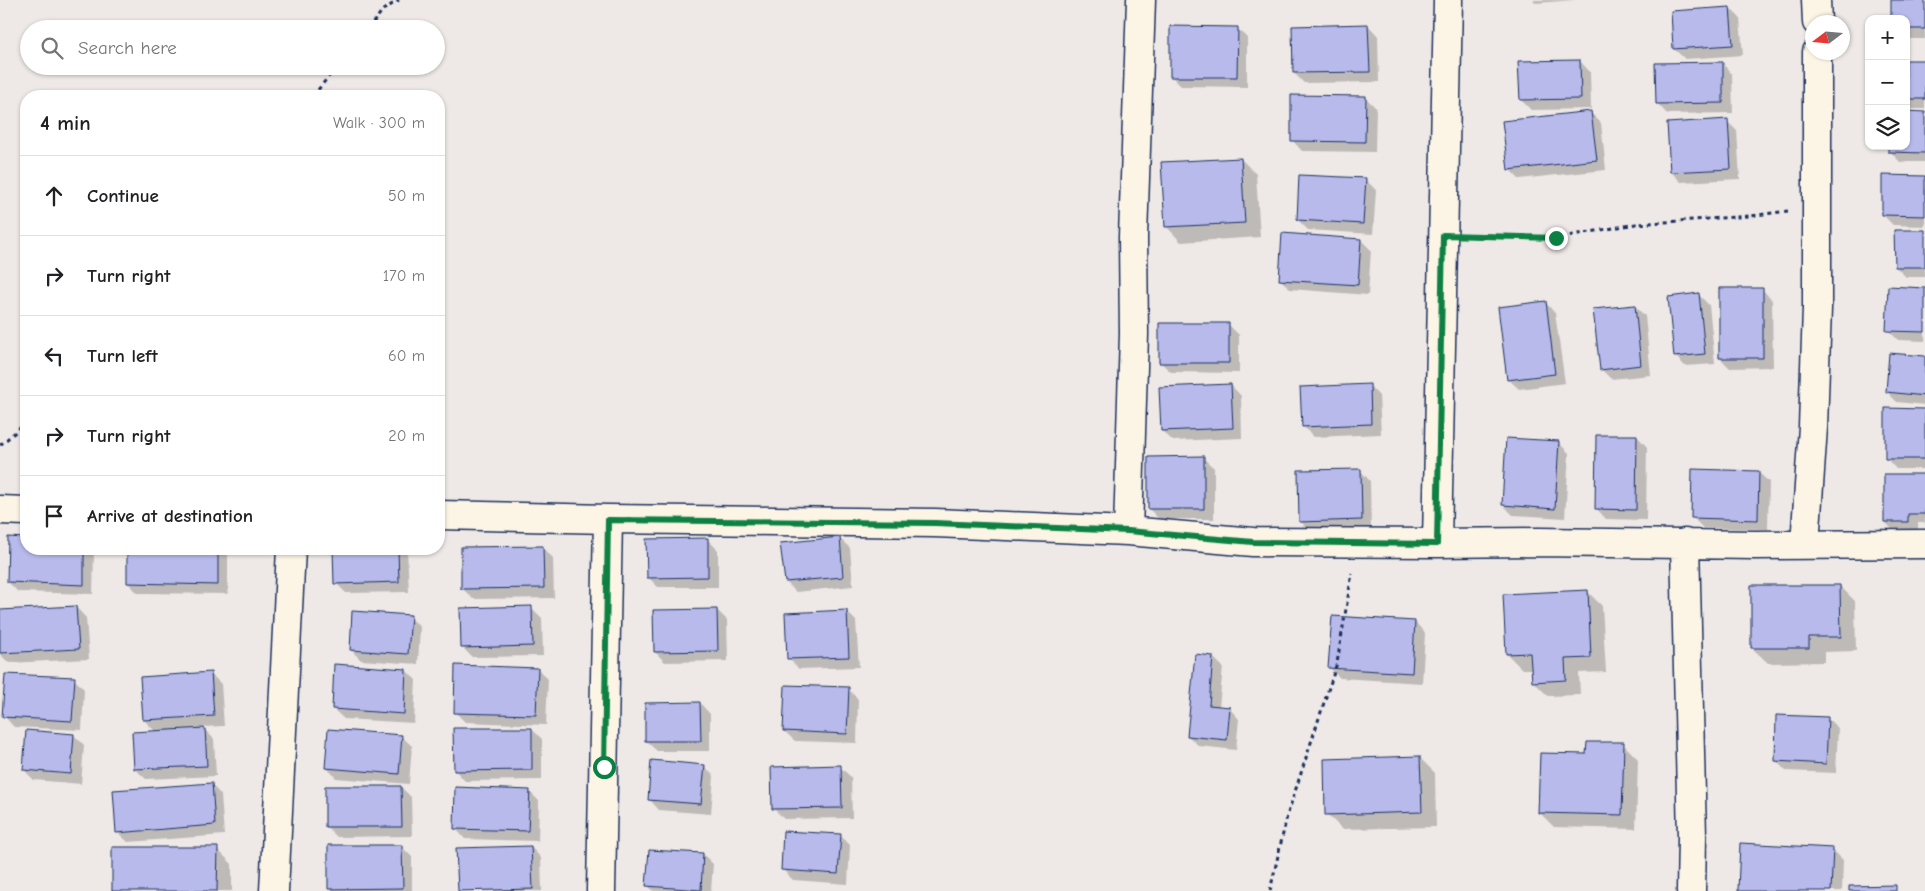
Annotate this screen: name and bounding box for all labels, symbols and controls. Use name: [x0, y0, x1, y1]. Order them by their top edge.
north arrow: [1805, 15, 1850, 60]
map controls: [1865, 15, 1910, 150]
button: +: [1865, 15, 1910, 60]
search box: [20, 20, 445, 75]
icon: search: [38, 34, 66, 62]
text: Search here: [78, 37, 177, 59]
button: −: [1865, 60, 1910, 105]
button: layers: [1865, 105, 1910, 150]
text: 4 min: [40, 111, 91, 135]
text: Walk · 300 m: [333, 114, 425, 132]
icon: ahead: [40, 182, 68, 210]
text: Continue: [87, 185, 159, 207]
text: 50 m: [388, 187, 425, 205]
route end: [1545, 227, 1568, 250]
icon: right: [40, 262, 68, 290]
text: Turn right: [87, 265, 171, 287]
text: 170 m: [383, 267, 425, 285]
icon: left: [40, 342, 68, 370]
text: Turn left: [87, 345, 158, 367]
text: 60 m: [388, 347, 425, 365]
icon: right: [40, 422, 68, 450]
text: Turn right: [87, 425, 171, 447]
text: 20 m: [388, 427, 425, 445]
icon: arrive: [40, 502, 68, 530]
text: Arrive at destination: [87, 505, 253, 527]
route start: [593, 756, 616, 779]

